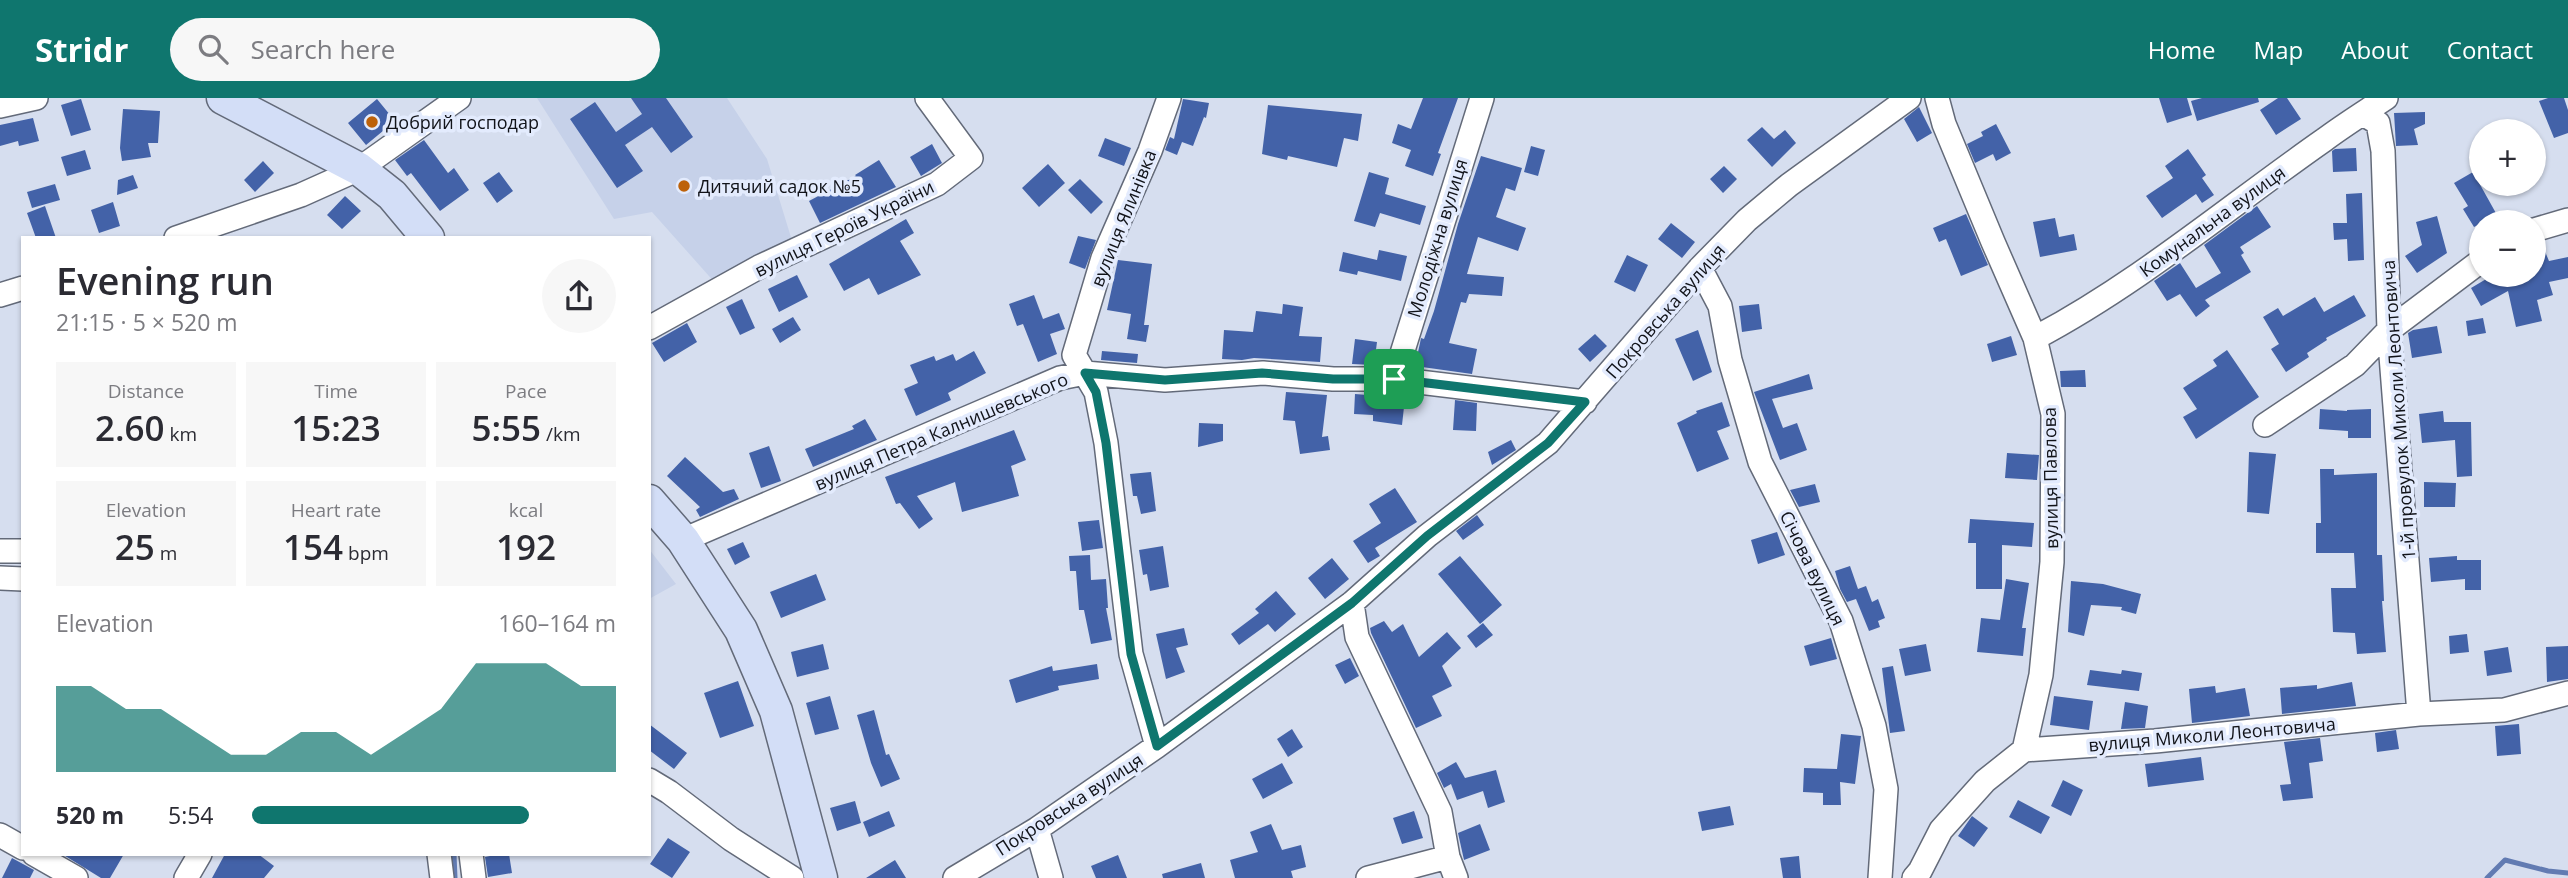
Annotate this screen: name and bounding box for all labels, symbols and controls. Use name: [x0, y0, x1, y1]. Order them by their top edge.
search box: [170, 18, 660, 81]
text: Stridr: [35, 27, 128, 72]
icon: search: [194, 30, 232, 68]
text: Search here: [250, 31, 395, 67]
text: Home: [2148, 33, 2216, 66]
text: Map: [2254, 33, 2303, 66]
text: About: [2341, 33, 2409, 66]
text: Contact: [2447, 33, 2533, 66]
place label: Добрий господар: [386, 110, 539, 134]
marker: Добрий господар: [364, 114, 380, 130]
map controls: [2469, 119, 2546, 287]
button: +: [2469, 119, 2546, 196]
street label: вулиця Ялинівка: [1085, 146, 1161, 290]
street label: Молодіжна вулиця: [1401, 156, 1473, 320]
street label: Комунальна вулиця: [2134, 160, 2290, 282]
place label: Дитячий садок №5: [698, 174, 861, 198]
street label: вулиця Героїв України: [750, 174, 938, 282]
marker: Дитячий садок №5: [676, 178, 692, 194]
button: −: [2469, 210, 2546, 287]
street label: Покровська вулиця: [1600, 239, 1730, 383]
text: Evening run: [56, 254, 274, 306]
button: share: [542, 259, 616, 333]
street label: 1-й провулок Миколи Леонтовича: [2376, 259, 2420, 561]
text: 21:15 · 5 × 520 m: [56, 306, 238, 338]
pin: [1364, 349, 1424, 409]
icon: arrive: [1375, 360, 1413, 398]
street label: вулиця Петра Калнишевського: [811, 367, 1071, 495]
text: Distance: [108, 378, 184, 404]
text: Time: [314, 378, 358, 404]
text: Pace: [505, 378, 547, 404]
text: 2.60: [95, 404, 165, 451]
text: 15:23: [291, 404, 381, 451]
text: 5:55: [471, 404, 541, 451]
street label: вулиця Павлова: [2037, 407, 2063, 549]
text: km: [165, 421, 197, 447]
text: /km: [541, 421, 581, 447]
text: Elevation: [106, 497, 186, 523]
text: Heart rate: [291, 497, 381, 523]
text: kcal: [509, 497, 543, 523]
street label: Січова вулиця: [1775, 507, 1851, 629]
text: 25: [115, 523, 155, 570]
text: 154: [283, 523, 343, 570]
text: 192: [496, 523, 556, 570]
text: m: [155, 540, 177, 566]
text: bpm: [343, 540, 389, 566]
text: Elevation: [56, 607, 154, 639]
text: 160–164 m: [498, 607, 616, 639]
street label: вулиця Миколи Леонтовича: [2087, 711, 2337, 757]
street label: Покровська вулиця: [991, 747, 1147, 861]
text: 520 m: [56, 799, 124, 831]
text: 5:54: [168, 799, 214, 831]

